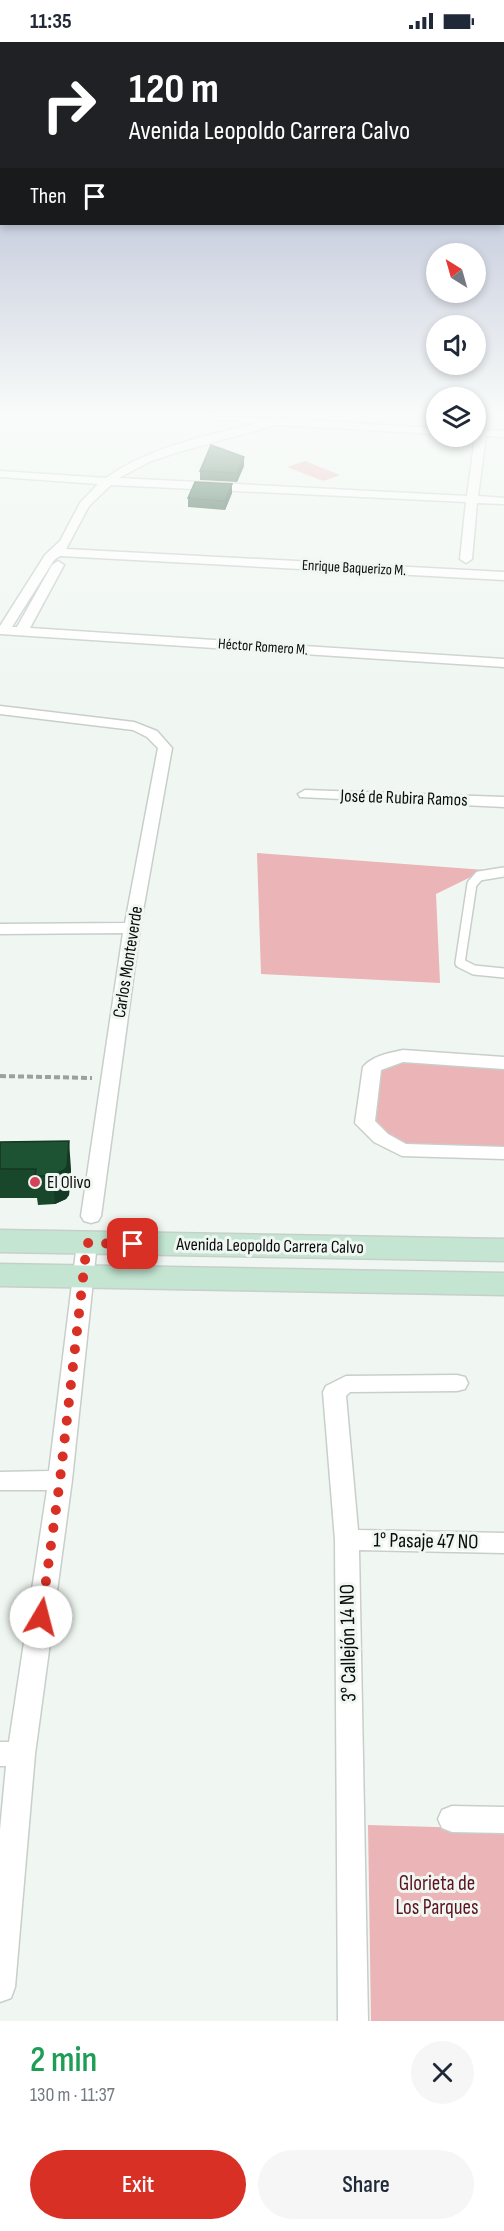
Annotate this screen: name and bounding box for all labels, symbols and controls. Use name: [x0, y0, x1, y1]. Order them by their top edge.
text: 11:35: [30, 8, 72, 35]
text: 120 m: [129, 64, 219, 115]
icon: right: [30, 66, 108, 144]
text: Avenida Leopoldo Carrera Calvo: [129, 115, 410, 147]
icon: arrive: [78, 180, 111, 213]
text: Then: [30, 183, 66, 210]
north arrow: [426, 243, 486, 303]
map controls: [426, 243, 486, 447]
button: sound: [426, 315, 486, 375]
button: layers: [426, 387, 486, 447]
street label: Enrique Baquerizo M.: [301, 556, 407, 580]
street label: Héctor Romero M.: [217, 634, 309, 660]
street label: José de Rubira Ramos: [339, 785, 468, 811]
street label: Carlos Monteverde: [109, 905, 147, 1019]
place label: El Olivo: [47, 1172, 91, 1193]
marker: El Olivo: [28, 1175, 42, 1189]
pin: [107, 1218, 158, 1269]
icon: arrive: [116, 1227, 149, 1260]
street label: Avenida Leopoldo Carrera Calvo: [175, 1234, 364, 1258]
street label: 1° Pasaje 47 NO: [373, 1528, 479, 1554]
street label: 3° Callejón 14 NO: [334, 1584, 362, 1702]
position arrow: [9, 1585, 73, 1649]
park label: Glorieta de Los Parques: [396, 1871, 479, 1920]
text: 2 min: [30, 2039, 97, 2082]
button: close: [411, 2041, 474, 2104]
text: 130 m · 11:37: [30, 2083, 115, 2107]
button: Exit: [30, 2150, 246, 2219]
button: Share: [258, 2150, 474, 2219]

